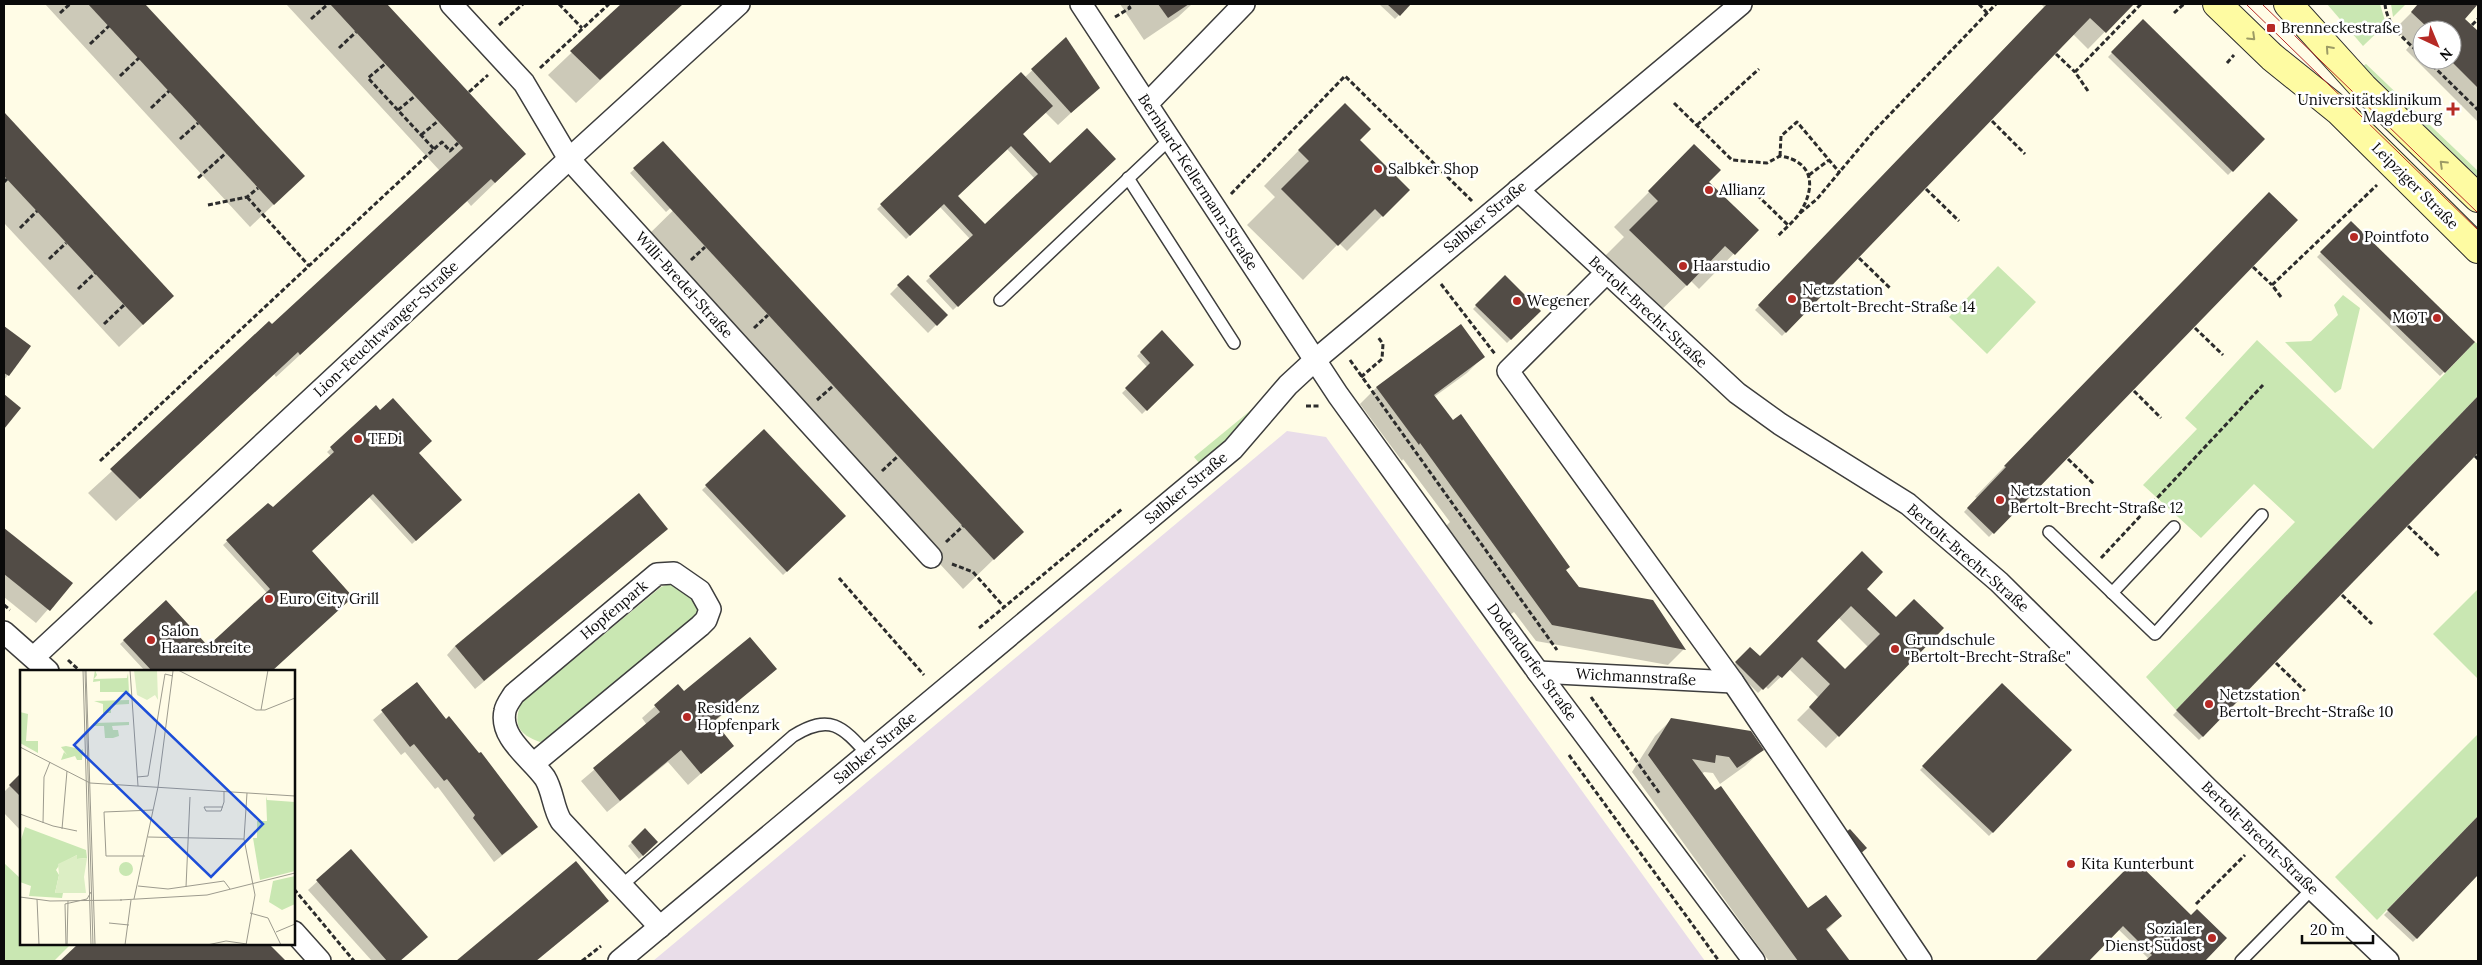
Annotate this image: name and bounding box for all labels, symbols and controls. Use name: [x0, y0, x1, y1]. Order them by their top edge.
place label: Brenneckestraße: [2281, 18, 2400, 37]
north arrow: [2412, 20, 2462, 70]
marker: Brenneckestraße: [2265, 22, 2277, 34]
one-way arrow: [2246, 31, 2255, 40]
text: N: [2436, 44, 2456, 65]
one-way arrow: [2326, 45, 2335, 54]
street label: Bernhard-Kellermann-Straße: [1134, 90, 1263, 273]
place label: Universitätsklinikum Magdeburg: [2298, 90, 2443, 126]
marker: Universitätsklinikum Magdeburg: [2446, 102, 2460, 116]
street label: Leipziger Straße: [2368, 138, 2463, 233]
place label: Salbker Shop: [1388, 159, 1479, 178]
one-way arrow: [2440, 161, 2449, 170]
marker: Salbker Shop: [1372, 163, 1384, 175]
street label: Salbker Straße: [1439, 176, 1530, 257]
place label: Allianz: [1718, 180, 1765, 199]
marker: Allianz: [1703, 184, 1715, 196]
street label: Willi-Bredel-Straße: [631, 227, 737, 342]
place label: Pointfoto: [2364, 227, 2429, 246]
marker: Pointfoto: [2348, 231, 2360, 243]
street label: Bertolt-Brecht-Straße: [1585, 252, 1712, 372]
place label: Haarstudio: [1693, 256, 1770, 275]
street label: Lion-Feuchtwanger-Straße: [309, 257, 462, 401]
marker: Haarstudio: [1677, 260, 1689, 272]
place label: Netzstation Bertolt-Brecht-Straße 14: [1802, 280, 1975, 316]
place label: Wegener: [1527, 291, 1590, 310]
marker: Netzstation Bertolt-Brecht-Straße 14: [1786, 293, 1798, 305]
marker: Wegener: [1511, 295, 1523, 307]
place label: MOT: [2392, 308, 2427, 327]
marker: MOT: [2431, 312, 2443, 324]
place label: TEDi: [368, 429, 402, 448]
marker: TEDi: [352, 433, 364, 445]
street label: Salbker Straße: [1140, 447, 1231, 528]
place label: Netzstation Bertolt-Brecht-Straße 12: [2010, 481, 2183, 517]
marker: Netzstation Bertolt-Brecht-Straße 12: [1994, 494, 2006, 506]
street label: Bertolt-Brecht-Straße: [1903, 499, 2033, 616]
street label: Hopfenpark: [576, 576, 651, 643]
place label: Euro City Grill: [279, 589, 379, 608]
marker: Euro City Grill: [263, 593, 275, 605]
street label: Dodendorfer Straße: [1483, 599, 1581, 724]
place label: Salon Haaresbreite: [161, 621, 251, 657]
place label: Grundschule "Bertolt-Brecht-Straße": [1905, 630, 2071, 666]
marker: Salon Haaresbreite: [145, 634, 157, 646]
marker: Grundschule "Bertolt-Brecht-Straße": [1889, 643, 1901, 655]
street label: Wichmannstraße: [1575, 664, 1697, 689]
inset map: [20, 670, 295, 945]
place label: Netzstation Bertolt-Brecht-Straße 10: [2219, 685, 2393, 721]
place label: Residenz Hopfenpark: [697, 698, 779, 734]
marker: Netzstation Bertolt-Brecht-Straße 10: [2203, 698, 2215, 710]
street label: Salbker Straße: [829, 707, 920, 788]
marker: Residenz Hopfenpark: [681, 711, 693, 723]
street label: Bertolt-Brecht-Straße: [2198, 777, 2323, 899]
place label: Kita Kunterbunt: [2081, 854, 2194, 873]
marker: Kita Kunterbunt: [2065, 858, 2077, 870]
scale bar: [2302, 912, 2373, 944]
place label: Sozialer Dienst Südost: [2105, 919, 2203, 955]
text: 20 m: [2310, 920, 2345, 939]
marker: Sozialer Dienst Südost: [2206, 932, 2218, 944]

